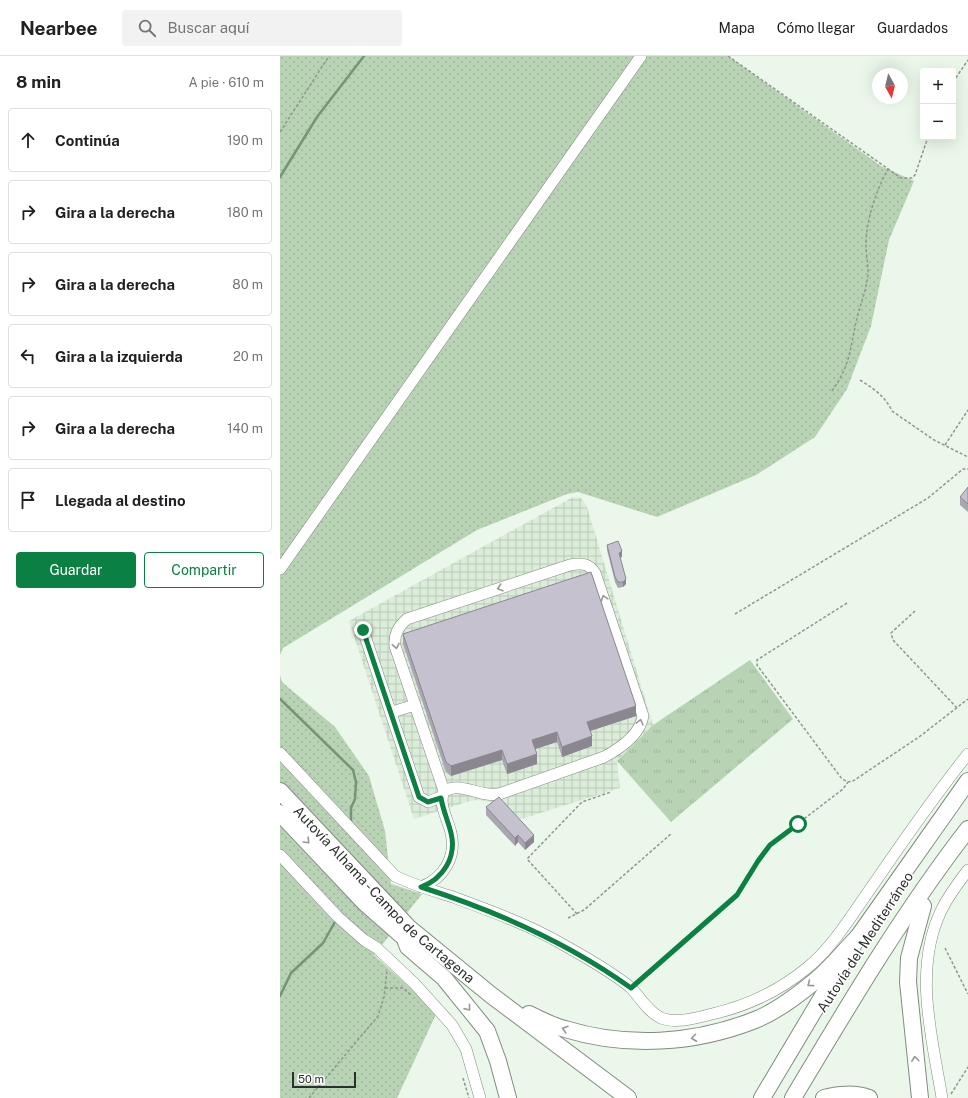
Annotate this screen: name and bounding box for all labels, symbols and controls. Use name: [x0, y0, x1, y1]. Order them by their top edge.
search box: [122, 10, 402, 46]
text: Nearbee: [20, 17, 98, 39]
icon: search: [136, 17, 158, 39]
text: Buscar aquí: [168, 19, 249, 36]
text: Mapa: [719, 20, 755, 36]
text: Cómo llegar: [777, 20, 855, 36]
text: Guardados: [877, 20, 948, 36]
north arrow: [872, 68, 908, 104]
map controls: [920, 68, 956, 140]
button: +: [920, 68, 956, 104]
text: 8 min: [16, 72, 61, 92]
text: A pie · 610 m: [188, 75, 264, 90]
button: −: [920, 104, 956, 140]
icon: ahead: [17, 129, 39, 151]
text: Continúa: [55, 132, 120, 149]
text: 190 m: [227, 133, 263, 148]
icon: right: [17, 201, 39, 223]
text: Gira a la derecha: [55, 204, 175, 221]
text: 180 m: [227, 205, 263, 220]
icon: right: [17, 273, 39, 295]
text: Gira a la derecha: [55, 276, 175, 293]
text: 80 m: [232, 277, 263, 292]
icon: left: [17, 345, 39, 367]
text: Gira a la izquierda: [55, 348, 183, 365]
text: 20 m: [233, 349, 263, 364]
icon: right: [17, 417, 39, 439]
text: Gira a la derecha: [55, 420, 175, 437]
text: 140 m: [227, 421, 263, 436]
icon: arrive: [17, 489, 39, 511]
text: Llegada al destino: [55, 492, 186, 509]
button: Guardar: [16, 552, 136, 588]
button: Compartir: [144, 552, 264, 588]
one-way arrow: [497, 583, 504, 592]
one-way arrow: [600, 595, 608, 602]
route end: [354, 621, 372, 639]
one-way arrow: [391, 643, 399, 649]
one-way arrow: [636, 718, 644, 725]
street label: Autovía Alhama - Campo de Cartagena: [290, 803, 478, 986]
route start: [789, 815, 807, 833]
one-way arrow: [302, 836, 309, 844]
street label: Autovía del Mediterráneo: [814, 869, 916, 1015]
one-way arrow: [808, 979, 815, 986]
one-way arrow: [464, 1003, 471, 1010]
one-way arrow: [562, 1025, 569, 1034]
one-way arrow: [690, 1033, 697, 1042]
one-way arrow: [911, 1056, 920, 1062]
scale bar: [292, 1070, 356, 1089]
text: 50 m: [298, 1073, 324, 1085]

